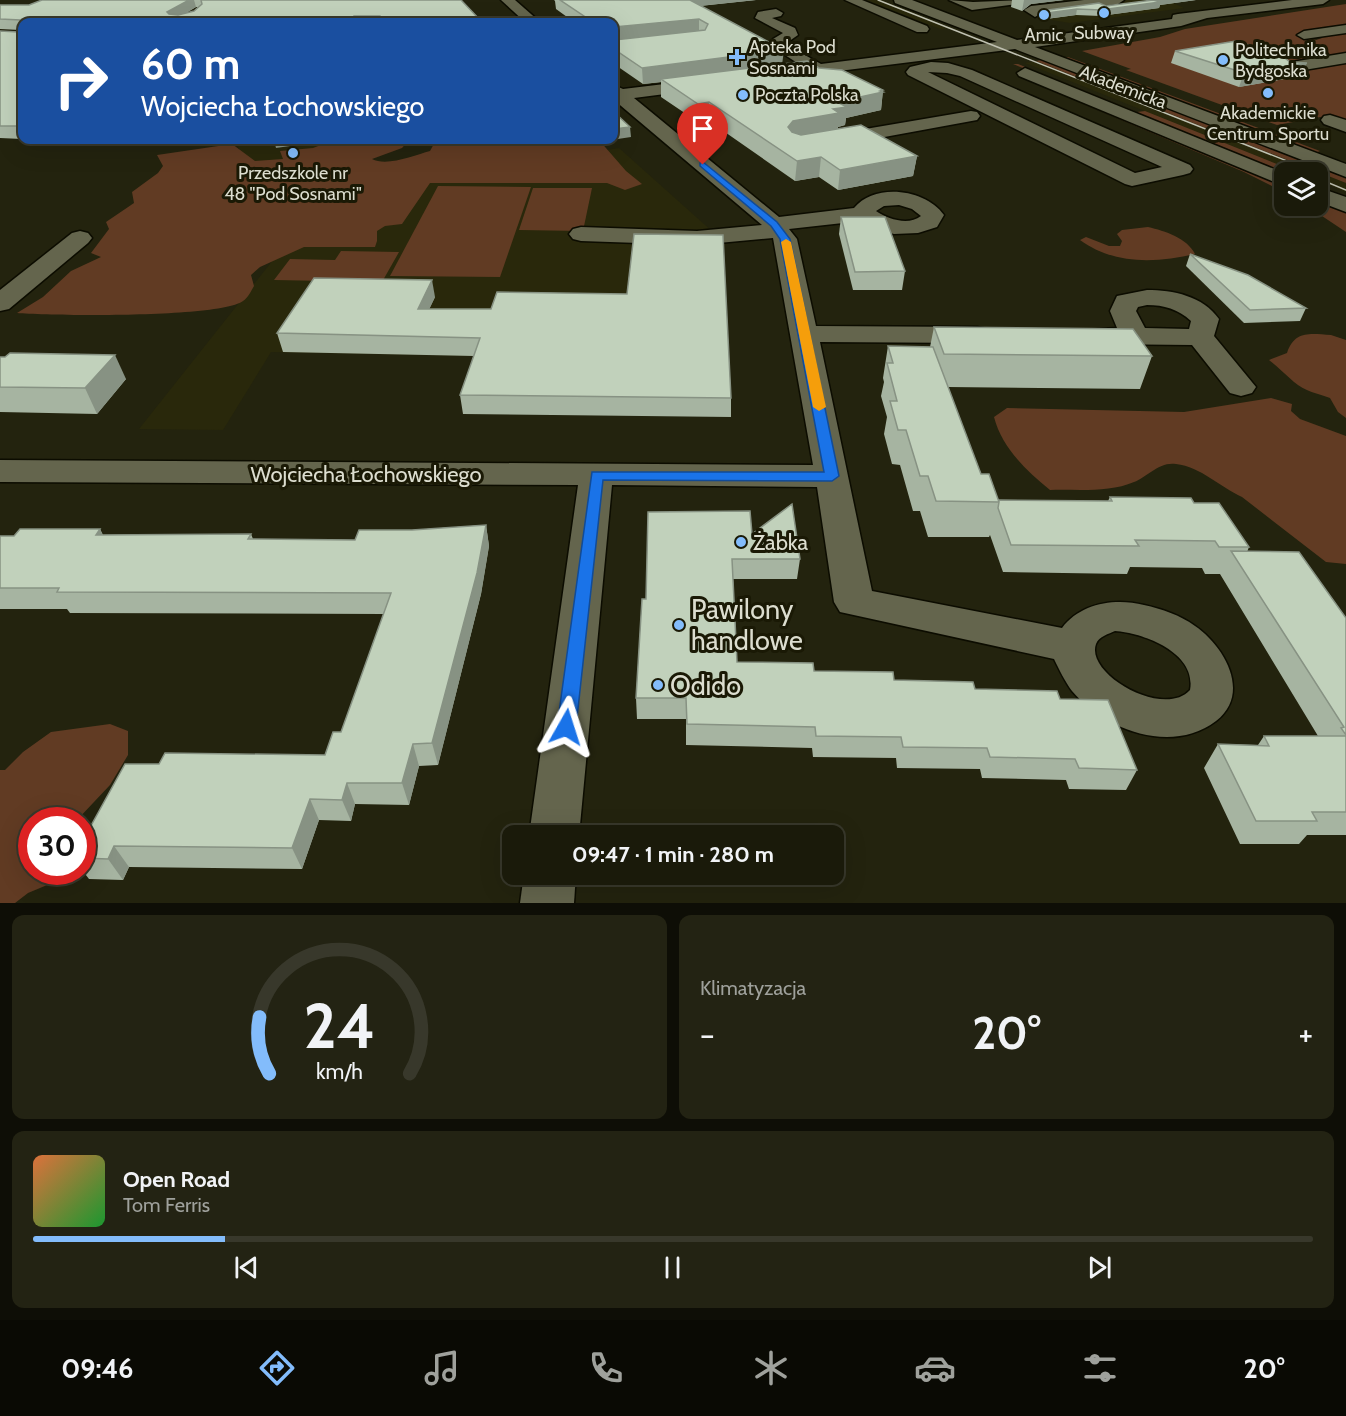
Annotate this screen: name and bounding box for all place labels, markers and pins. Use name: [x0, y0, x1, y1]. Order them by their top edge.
marker: Subway: [1097, 6, 1111, 20]
marker: Amic: [1037, 8, 1051, 22]
place label: Subway: [1074, 22, 1134, 44]
place label: Amic: [1025, 24, 1063, 46]
place label: Apteka Pod Sosnami: [749, 36, 836, 79]
place label: Politechnika Bydgoska: [1235, 39, 1327, 82]
marker: Apteka Pod Sosnami: [730, 50, 744, 64]
marker: Politechnika Bydgoska: [1216, 53, 1230, 67]
place label: Poczta Polska: [755, 84, 859, 106]
marker: Akademickie Centrum Sportu: [1261, 86, 1275, 100]
marker: Poczta Polska: [736, 88, 750, 102]
place label: Akademickie Centrum Sportu: [1207, 102, 1329, 145]
pin: [677, 103, 728, 165]
marker: Przedszkole nr 48 "Pod Sosnami": [286, 146, 300, 160]
place label: Przedszkole nr 48 "Pod Sosnami": [224, 162, 362, 205]
place label: Żabka: [753, 529, 809, 556]
marker: Żabka: [734, 535, 748, 549]
place label: Pawilony handlowe: [691, 593, 803, 657]
marker: Pawilony handlowe: [672, 618, 686, 632]
place label: Odido: [670, 669, 741, 702]
marker: Odido: [651, 678, 665, 692]

